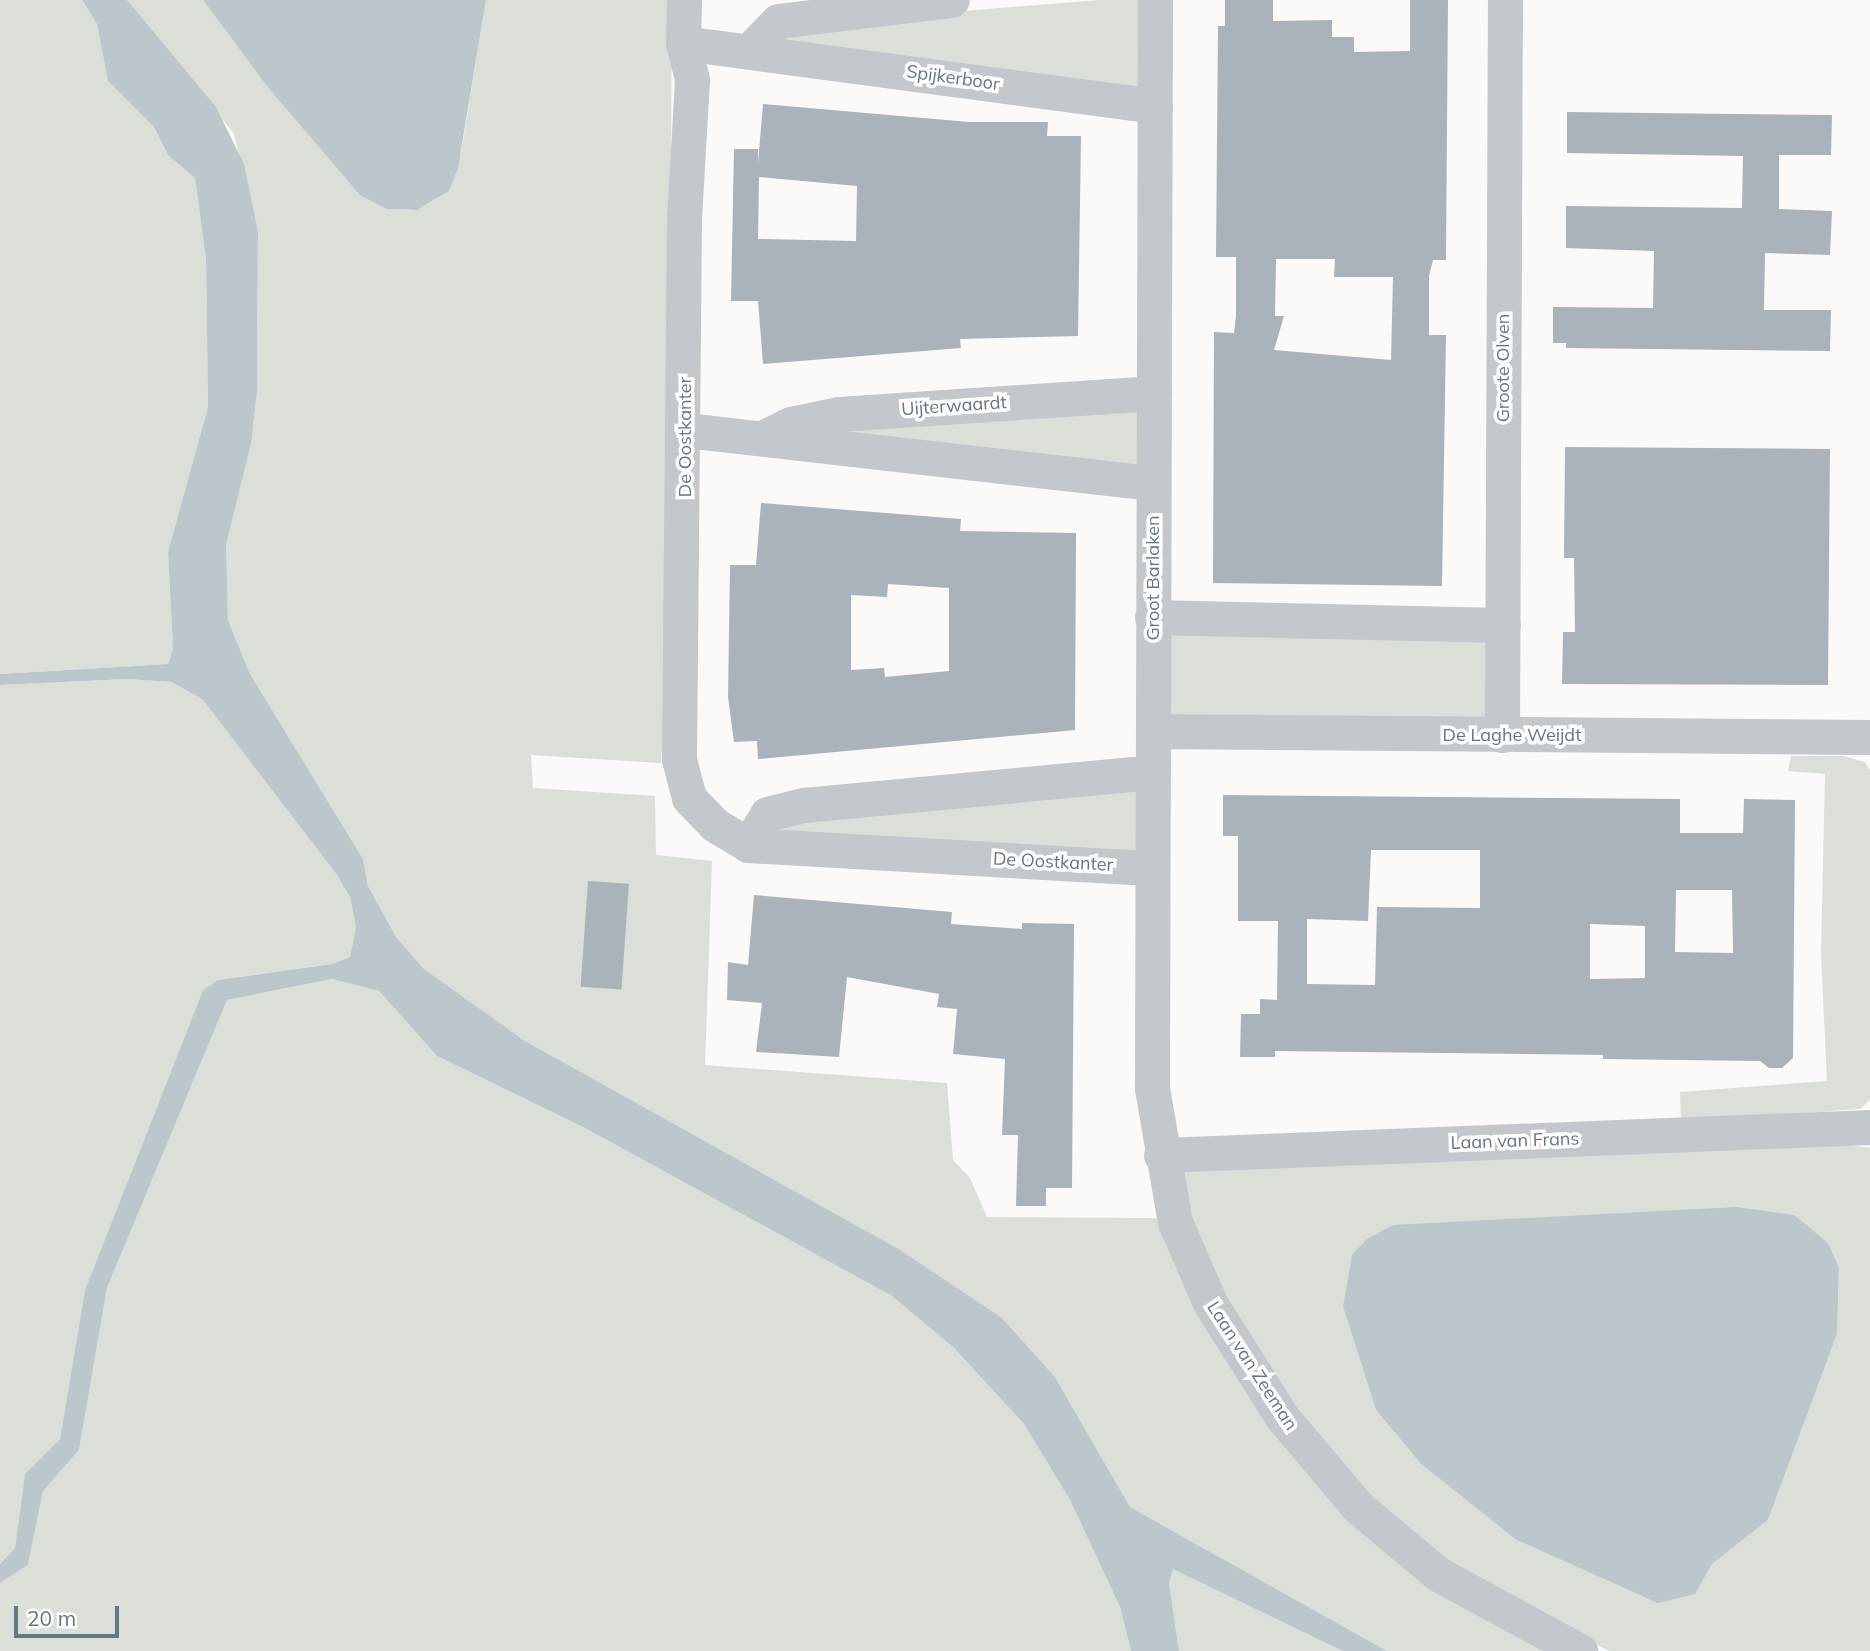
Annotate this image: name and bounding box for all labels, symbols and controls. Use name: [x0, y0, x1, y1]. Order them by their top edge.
street label: Spijkerboor: [905, 61, 1001, 95]
street label: Groote Olven: [1492, 314, 1514, 422]
street label: De Oostkanter: [674, 377, 696, 497]
street label: Uijterwaardt: [901, 392, 1007, 420]
street label: Groot Barlaken: [1142, 515, 1164, 641]
street label: De Laghe Weijdt: [1443, 724, 1581, 746]
street label: De Oostkanter: [992, 848, 1114, 876]
street label: Laan van Frans: [1450, 1128, 1580, 1154]
street label: Laan van Zeeman: [1202, 1298, 1302, 1434]
scale bar: [18, 1592, 122, 1636]
text: 20 m: [27, 1605, 76, 1631]

